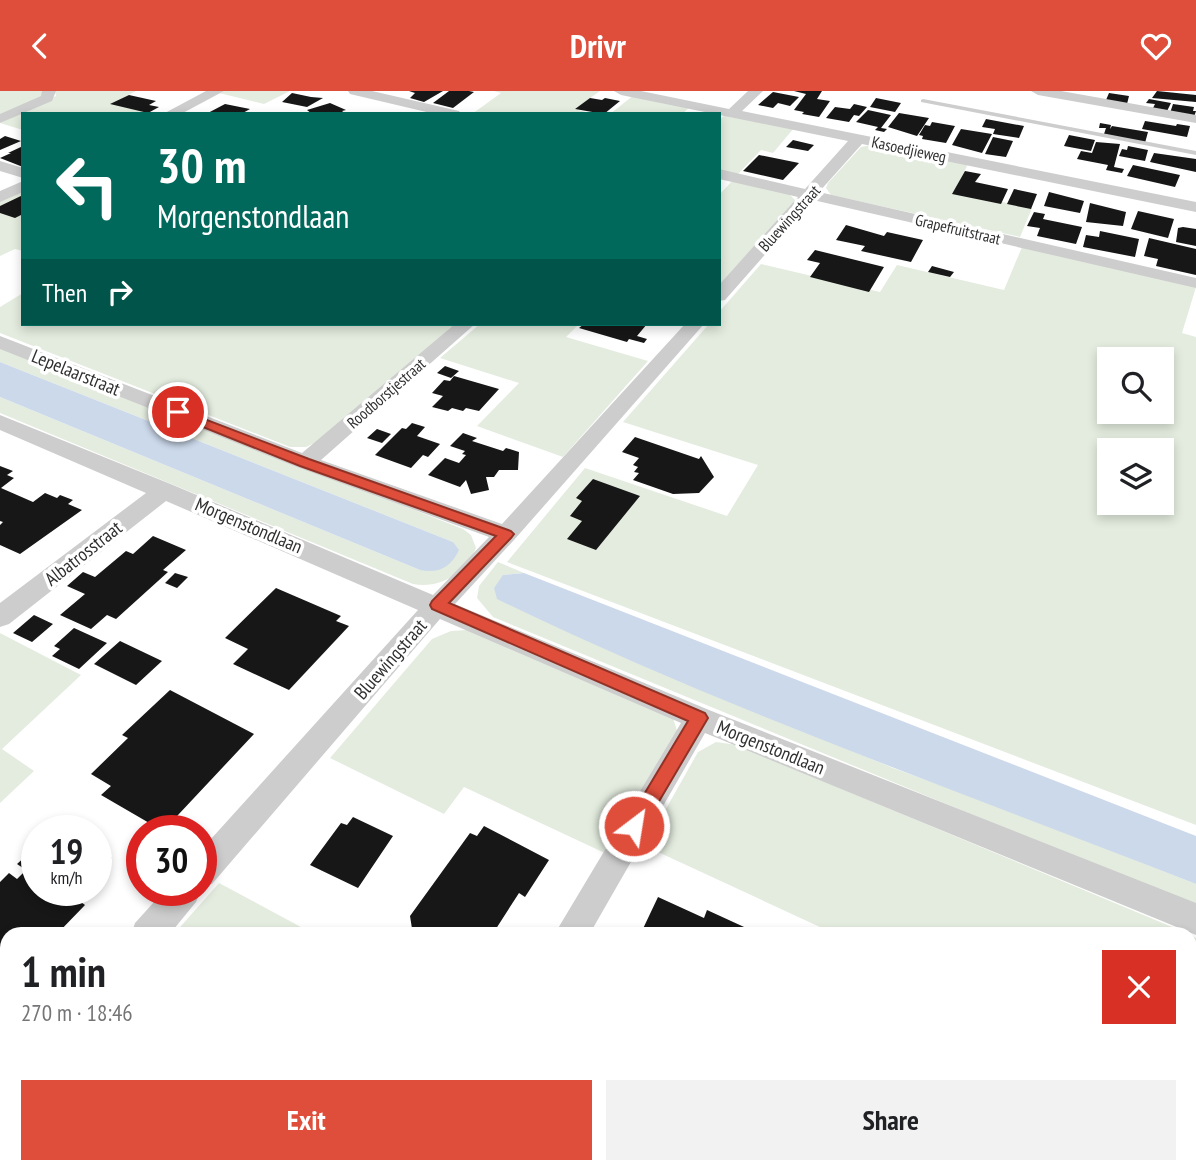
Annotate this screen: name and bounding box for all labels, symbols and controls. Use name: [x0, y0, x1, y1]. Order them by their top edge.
text: Drivr: [570, 25, 626, 67]
icon: back: [21, 27, 59, 65]
icon: heart: [1137, 27, 1175, 65]
street label: Kasoedjieweg: [870, 131, 948, 167]
text: 30 m: [157, 133, 246, 197]
icon: left: [42, 140, 133, 231]
street label: Bluewingstraat: [754, 180, 825, 256]
text: Morgenstondlaan: [157, 195, 349, 237]
street label: Grapefruitstraat: [913, 209, 1003, 249]
icon: right: [101, 273, 139, 311]
text: Then: [42, 276, 87, 309]
street label: Lepelaarstraat: [28, 343, 124, 401]
map controls: [1097, 347, 1174, 515]
button: search: [1097, 347, 1174, 424]
street label: Roodborstjestraat: [343, 353, 430, 432]
pin: [148, 382, 208, 442]
icon: arrive: [159, 393, 197, 431]
button: layers: [1097, 438, 1174, 515]
street label: Morgenstondlaan: [192, 492, 306, 558]
street label: Albatrosstraat: [40, 515, 127, 591]
street label: Bluewingstraat: [349, 613, 432, 704]
street label: Morgenstondlaan: [714, 714, 828, 780]
position arrow: [597, 789, 671, 863]
speed limit sign: 30: [126, 815, 217, 906]
text: 19: [50, 828, 83, 874]
text: km/h: [51, 866, 82, 889]
text: 1 min: [21, 944, 106, 999]
button: close: [1102, 950, 1176, 1024]
text: 270 m · 18:46: [21, 998, 133, 1027]
button: Exit: [21, 1080, 592, 1160]
button: Share: [606, 1080, 1176, 1160]

